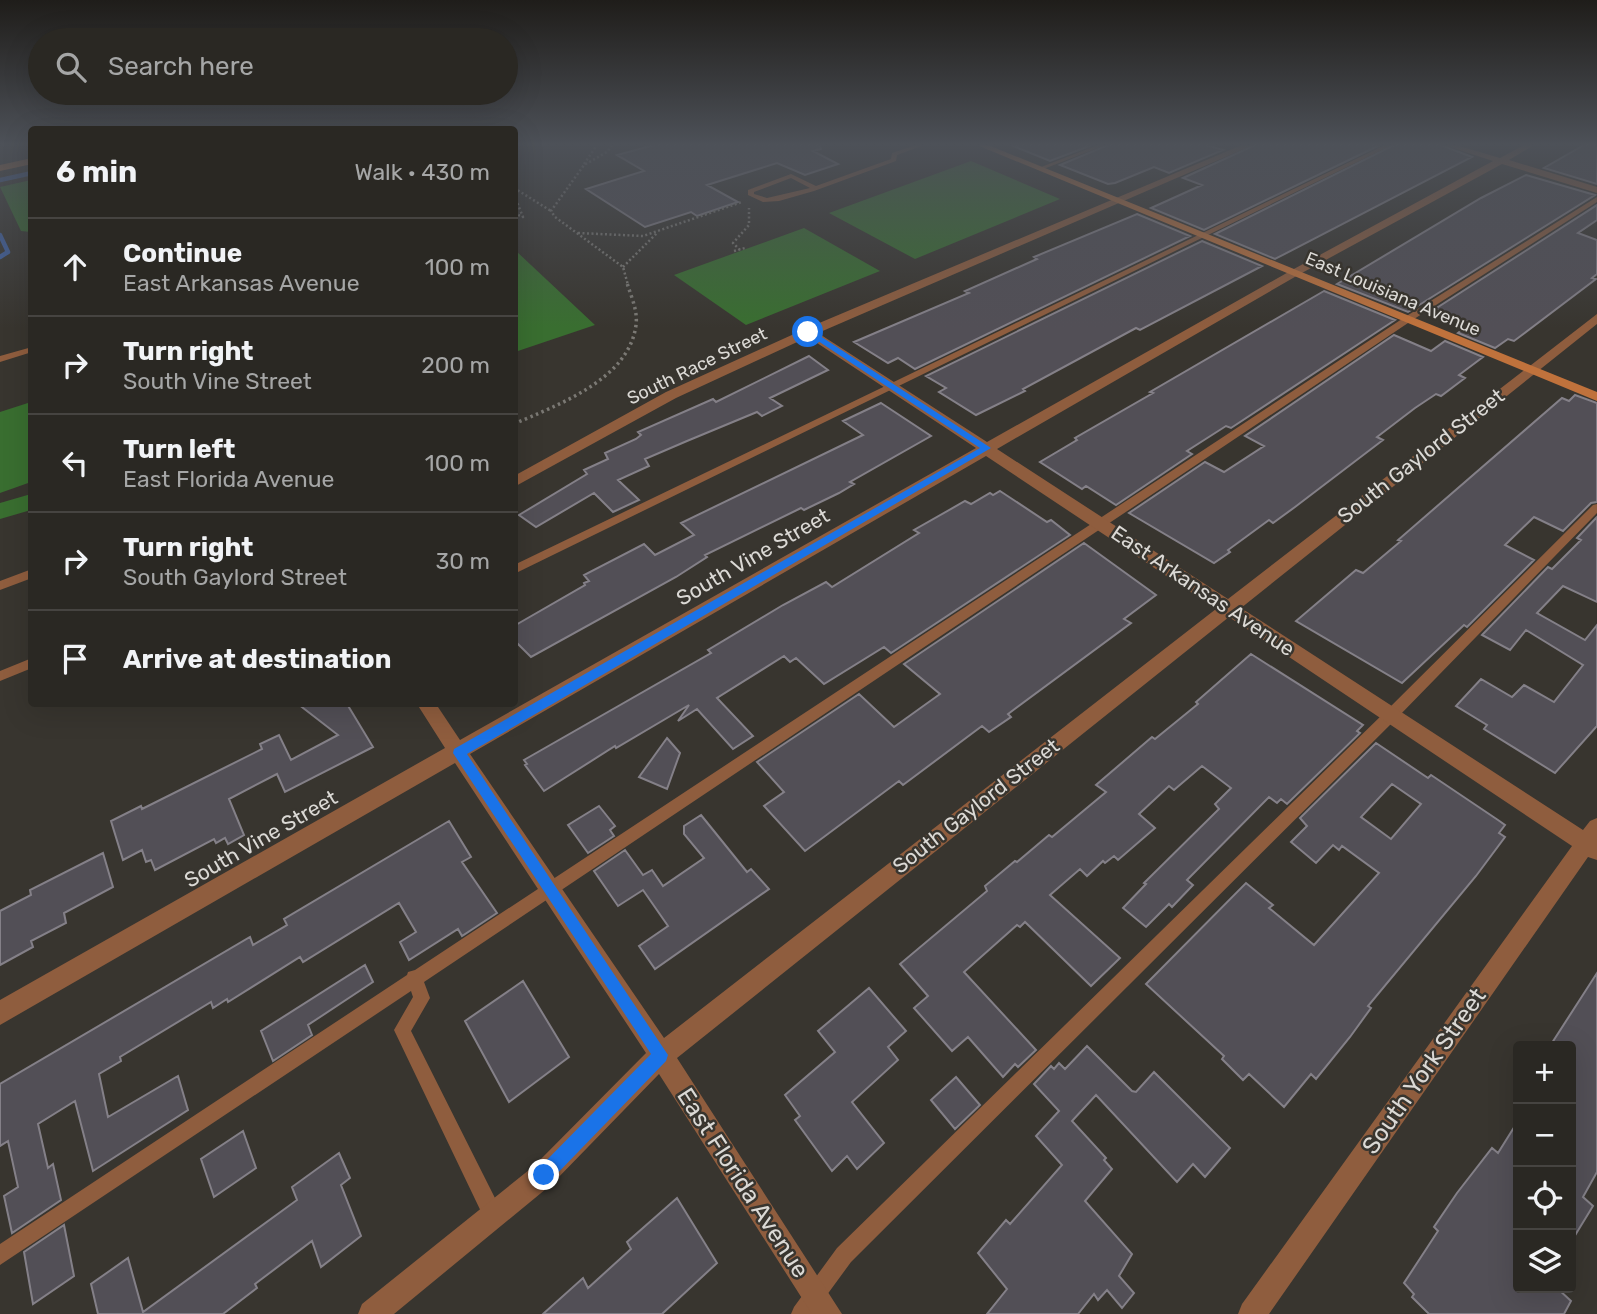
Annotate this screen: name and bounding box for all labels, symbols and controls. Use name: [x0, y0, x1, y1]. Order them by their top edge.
search box: [28, 28, 518, 105]
icon: search: [52, 48, 90, 86]
text: Search here: [108, 51, 254, 82]
text: 6 min: [56, 154, 137, 190]
text: Walk · 430 m: [355, 158, 490, 186]
text: Continue: [123, 238, 242, 269]
street label: East Louisiana Avenue: [1302, 247, 1484, 341]
icon: ahead: [56, 248, 94, 286]
text: 100 m: [425, 253, 490, 281]
text: East Arkansas Avenue: [123, 269, 360, 297]
route start: [792, 316, 823, 347]
street label: South Race Street: [623, 323, 771, 409]
text: Turn right: [123, 336, 253, 367]
icon: right: [56, 346, 94, 384]
text: 200 m: [421, 351, 490, 379]
text: South Vine Street: [123, 367, 312, 395]
street label: South Gaylord Street: [1332, 383, 1509, 528]
text: Turn left: [123, 434, 235, 465]
icon: left: [56, 444, 94, 482]
text: 100 m: [425, 449, 490, 477]
text: East Florida Avenue: [123, 465, 334, 493]
street label: South Vine Street: [672, 503, 834, 611]
street label: East Arkansas Avenue: [1107, 520, 1300, 661]
text: Turn right: [123, 532, 253, 563]
icon: right: [56, 542, 94, 580]
text: 30 m: [435, 547, 490, 575]
text: South Gaylord Street: [123, 563, 347, 591]
icon: arrive: [56, 640, 94, 678]
text: Arrive at destination: [123, 644, 391, 675]
street label: South Gaylord Street: [887, 733, 1064, 878]
street label: South Vine Street: [180, 785, 342, 893]
street label: South York Street: [1356, 983, 1492, 1159]
map controls: [1513, 1041, 1576, 1293]
button: +: [1513, 1041, 1576, 1104]
street label: East Florida Avenue: [671, 1083, 815, 1283]
button: −: [1513, 1104, 1576, 1167]
route end: [528, 1159, 559, 1190]
button: locate: [1513, 1167, 1576, 1230]
button: layers: [1513, 1230, 1576, 1293]

